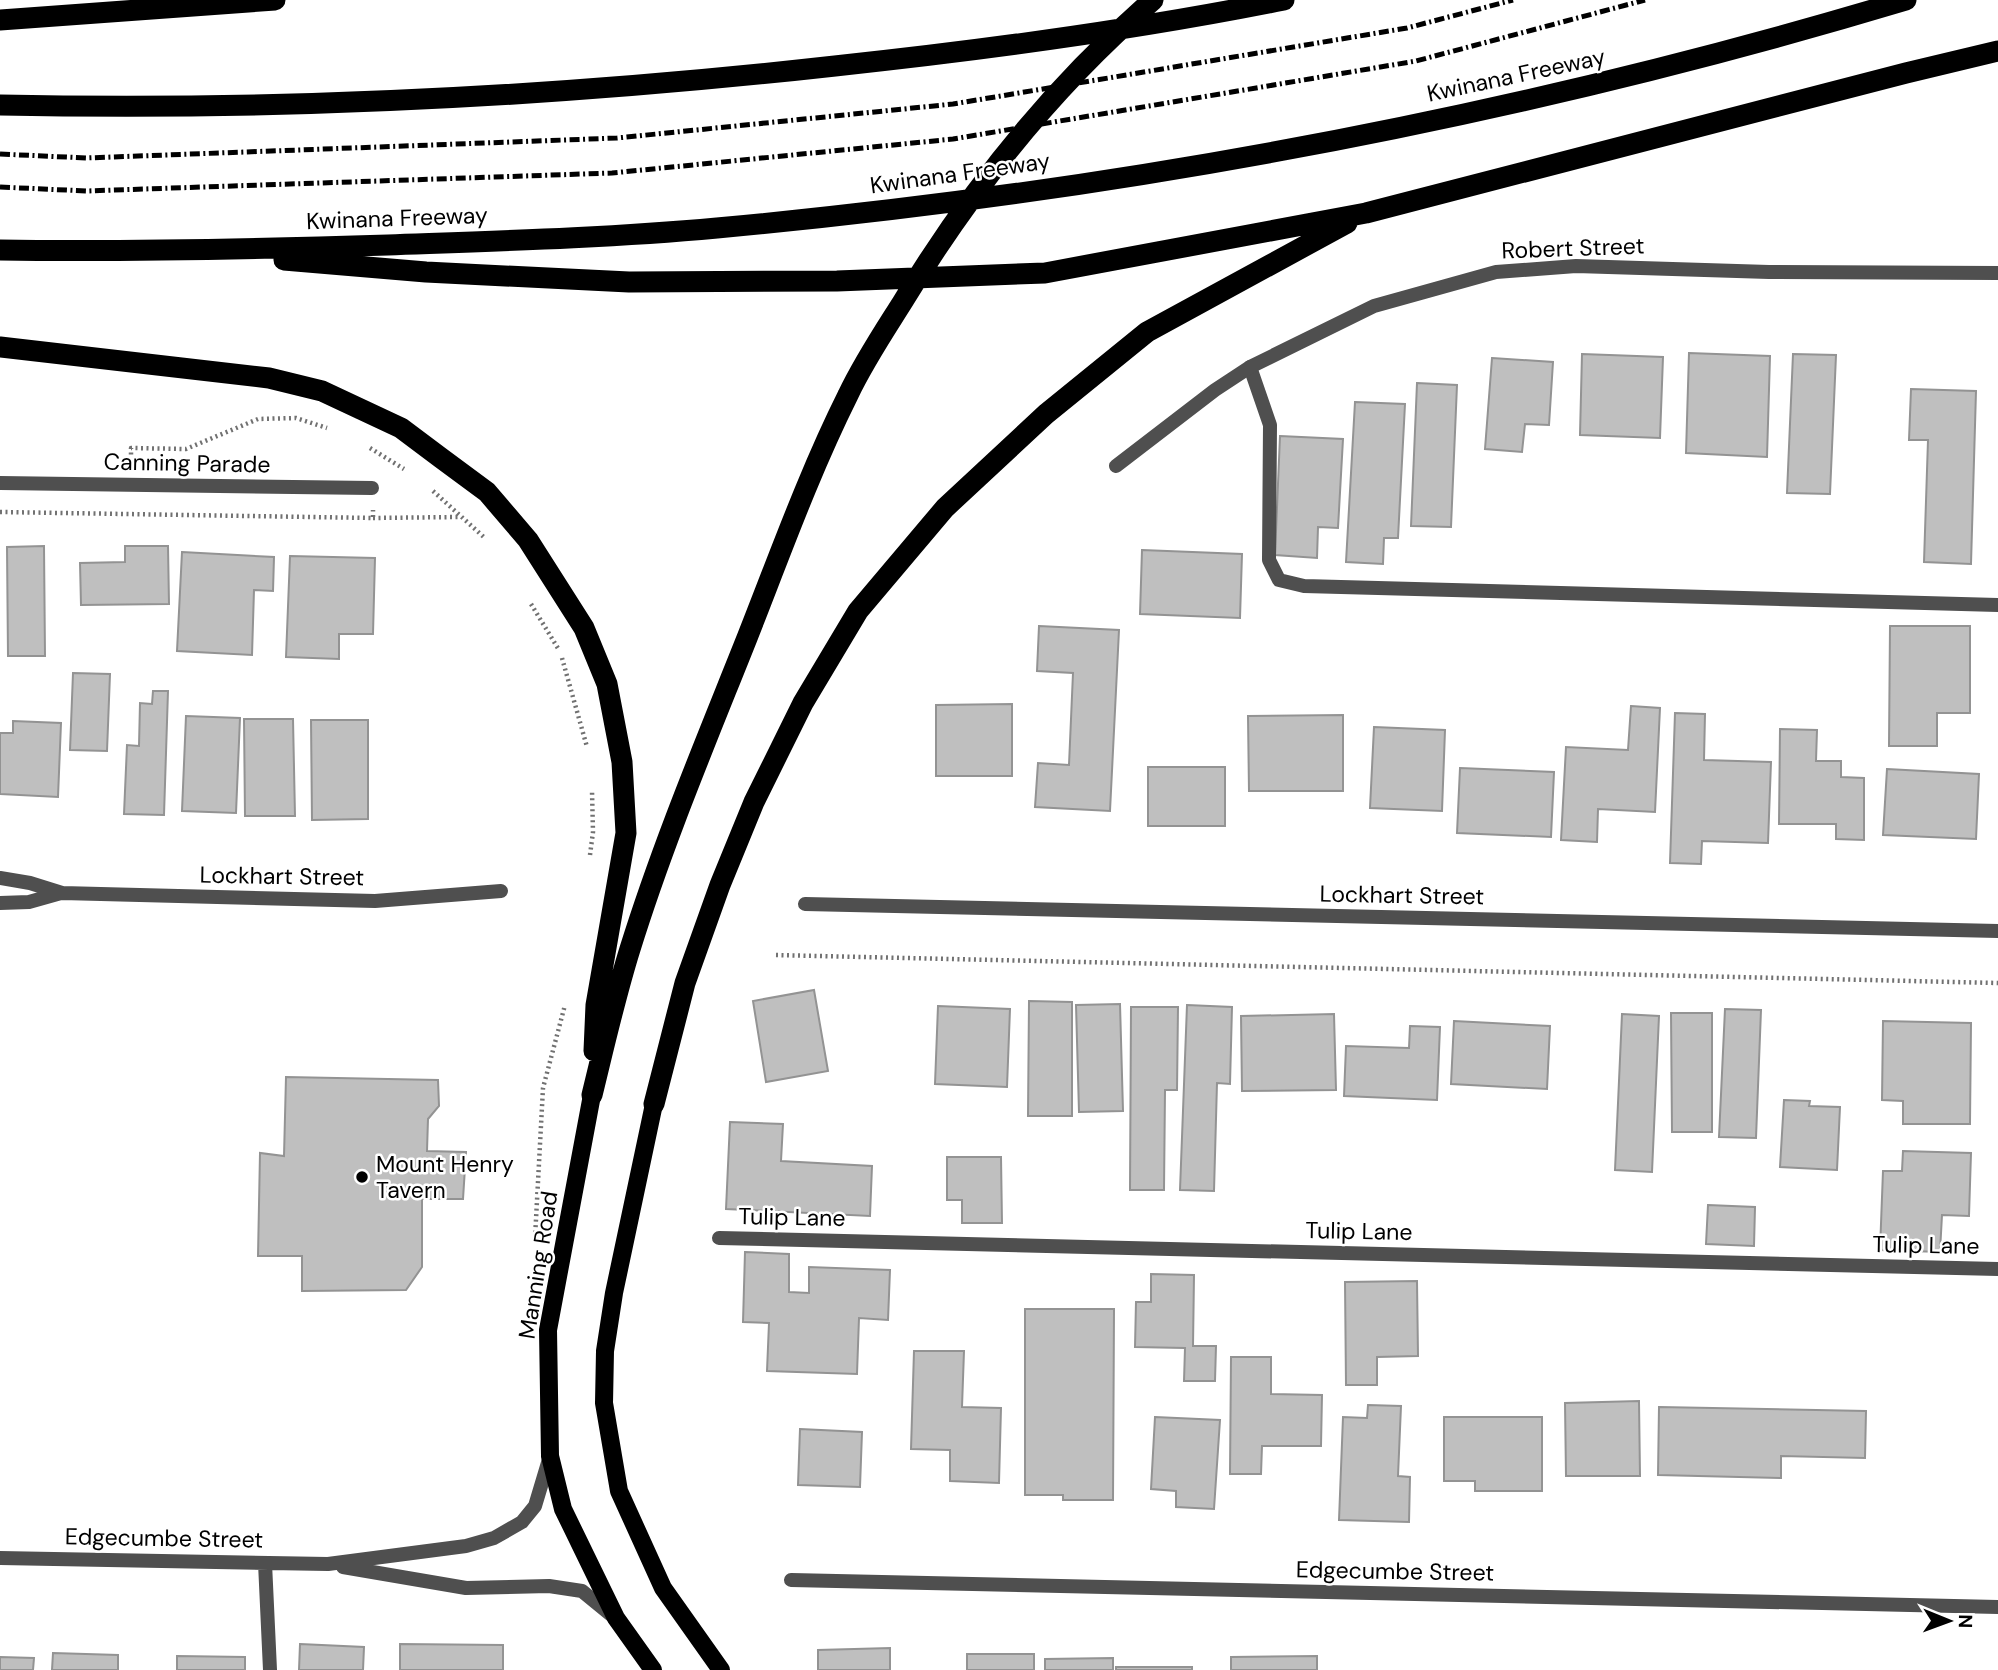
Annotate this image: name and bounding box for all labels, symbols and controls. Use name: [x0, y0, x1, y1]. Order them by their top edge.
street label: Kwinana Freeway: [1424, 41, 1608, 109]
street label: Kwinana Freeway: [868, 145, 1052, 200]
street label: Kwinana Freeway: [306, 200, 488, 236]
street label: Robert Street: [1501, 231, 1645, 265]
street label: Canning Parade: [103, 447, 271, 479]
street label: Lockhart Street: [199, 860, 365, 892]
street label: Lockhart Street: [1319, 879, 1485, 911]
place label: Mount Henry Tavern: [376, 1149, 514, 1205]
marker: Mount Henry Tavern: [354, 1169, 370, 1185]
street label: Manning Road: [511, 1189, 565, 1341]
street label: Tulip Lane: [738, 1201, 846, 1233]
street label: Tulip Lane: [1305, 1215, 1413, 1247]
street label: Tulip Lane: [1872, 1229, 1980, 1261]
street label: Edgecumbe Street: [65, 1521, 263, 1555]
street label: Edgecumbe Street: [1296, 1554, 1494, 1588]
north arrow: [1914, 1586, 1984, 1656]
text: N: [1953, 1614, 1978, 1628]

